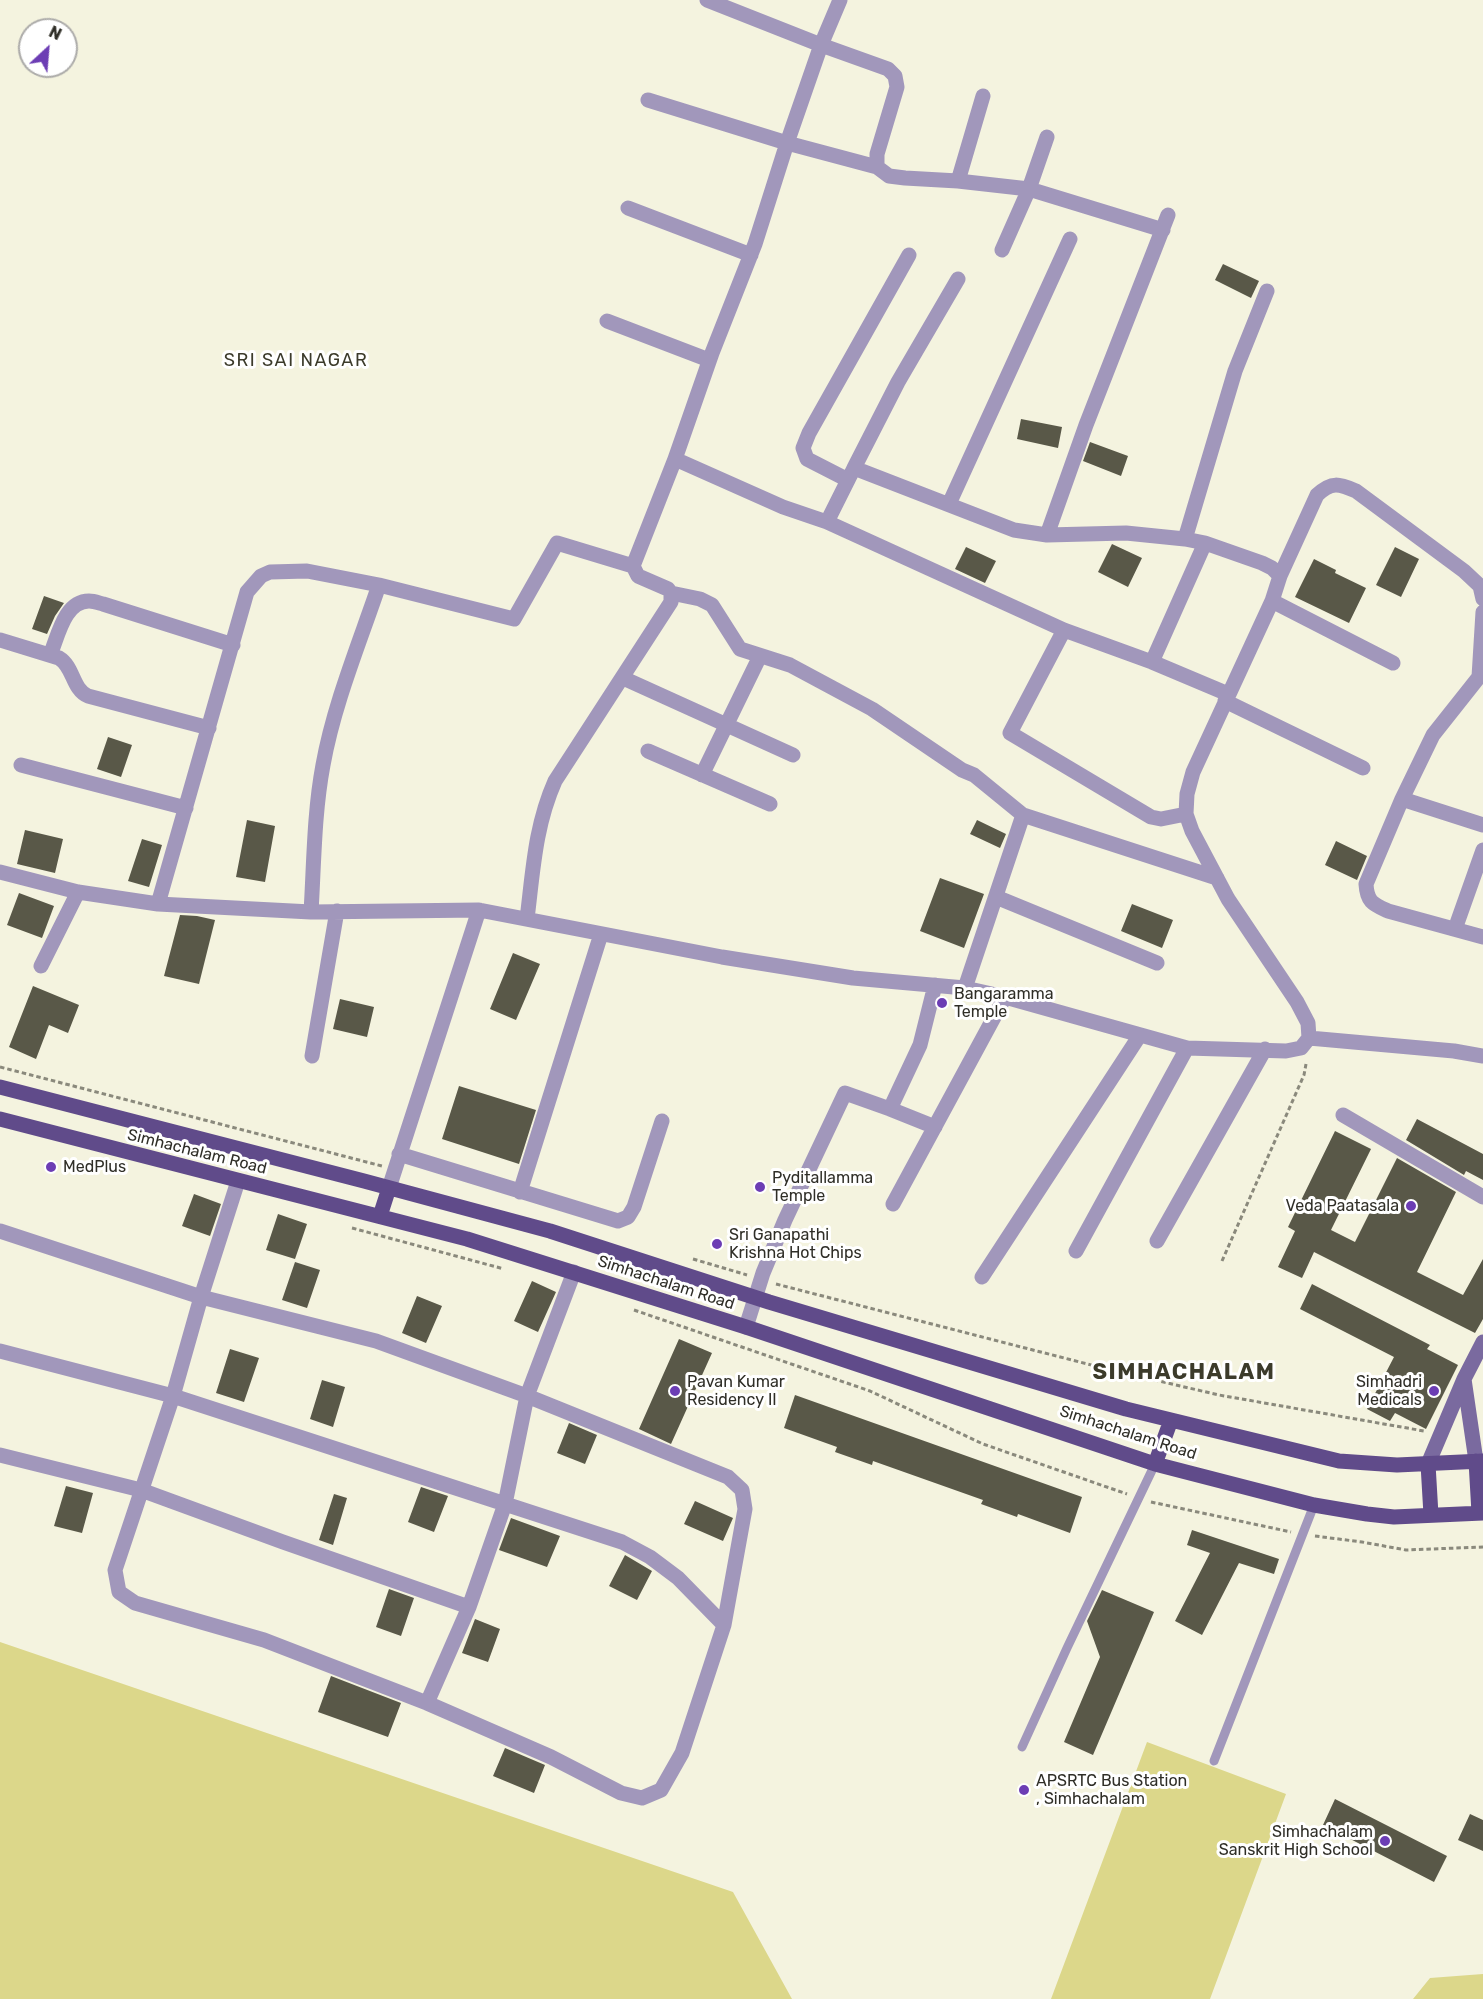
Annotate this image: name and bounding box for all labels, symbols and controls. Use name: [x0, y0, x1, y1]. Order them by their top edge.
north arrow: [18, 18, 78, 78]
text: N: [46, 22, 65, 44]
district label: SRI SAI NAGAR: [224, 350, 368, 372]
place label: Bangaramma Temple: [954, 984, 1054, 1022]
marker: Bangaramma Temple: [935, 996, 949, 1010]
street label: Simhachalam Road: [125, 1125, 269, 1179]
place label: MedPlus: [63, 1157, 126, 1177]
marker: MedPlus: [44, 1160, 58, 1174]
place label: Pyditallamma Temple: [772, 1168, 873, 1206]
marker: Pyditallamma Temple: [753, 1180, 767, 1194]
place label: Veda Paatasala: [1286, 1196, 1399, 1216]
marker: Veda Paatasala: [1404, 1199, 1418, 1213]
place label: Sri Ganapathi Krishna Hot Chips: [729, 1225, 862, 1263]
marker: Sri Ganapathi Krishna Hot Chips: [710, 1237, 724, 1251]
street label: Simhachalam Road: [595, 1252, 737, 1314]
district label: SIMHACHALAM: [1093, 1360, 1275, 1386]
place label: Pavan Kumar Residency II: [687, 1372, 785, 1410]
place label: Simhadri Medicals: [1356, 1372, 1422, 1410]
marker: Pavan Kumar Residency II: [668, 1384, 682, 1398]
marker: Simhadri Medicals: [1427, 1384, 1441, 1398]
street label: Simhachalam Road: [1057, 1402, 1199, 1464]
place label: APSRTC Bus Station , Simhachalam: [1036, 1771, 1187, 1809]
marker: APSRTC Bus Station , Simhachalam: [1017, 1783, 1031, 1797]
place label: Simhachalam Sanskrit High School: [1219, 1822, 1373, 1860]
marker: Simhachalam Sanskrit High School: [1378, 1834, 1392, 1848]

